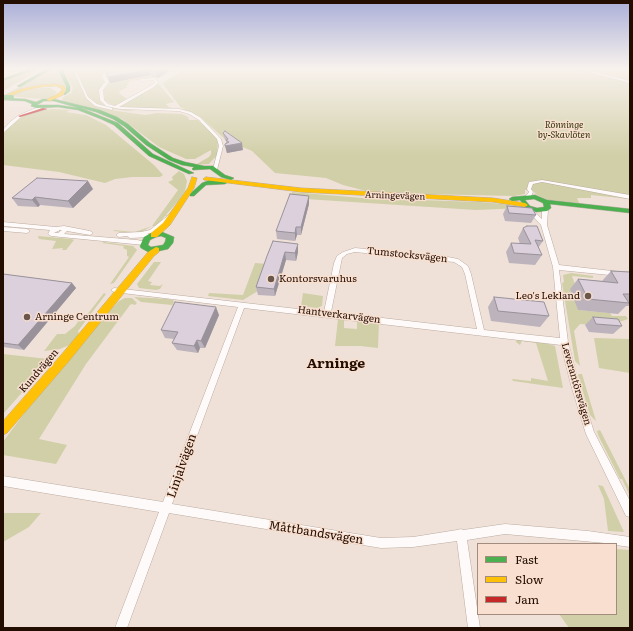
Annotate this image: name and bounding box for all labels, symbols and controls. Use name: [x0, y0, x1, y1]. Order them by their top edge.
park label: Rönninge by-Skavlöten: [538, 120, 590, 141]
street label: Arningevägen: [365, 190, 425, 202]
street label: Tumstocksvägen: [366, 245, 448, 265]
place label: Kontorsvaruhus: [279, 273, 357, 285]
marker: Kontorsvaruhus: [266, 274, 276, 284]
place label: Leo's Lekland: [515, 290, 580, 302]
marker: Leo's Lekland: [583, 291, 593, 301]
street label: Hantverkarvägen: [297, 304, 381, 326]
place label: Arninge Centrum: [35, 311, 119, 323]
marker: Arninge Centrum: [22, 312, 32, 322]
street label: Leverantörsvägen: [558, 341, 594, 427]
street label: Kundvägen: [17, 347, 61, 395]
district label: Arninge: [307, 356, 365, 372]
street label: Linjalvägen: [164, 432, 200, 500]
street label: Måttbandsvägen: [268, 518, 364, 548]
legend: [477, 543, 617, 615]
text: Fast: [515, 550, 538, 568]
text: Slow: [515, 570, 543, 588]
text: Jam: [515, 590, 539, 608]

